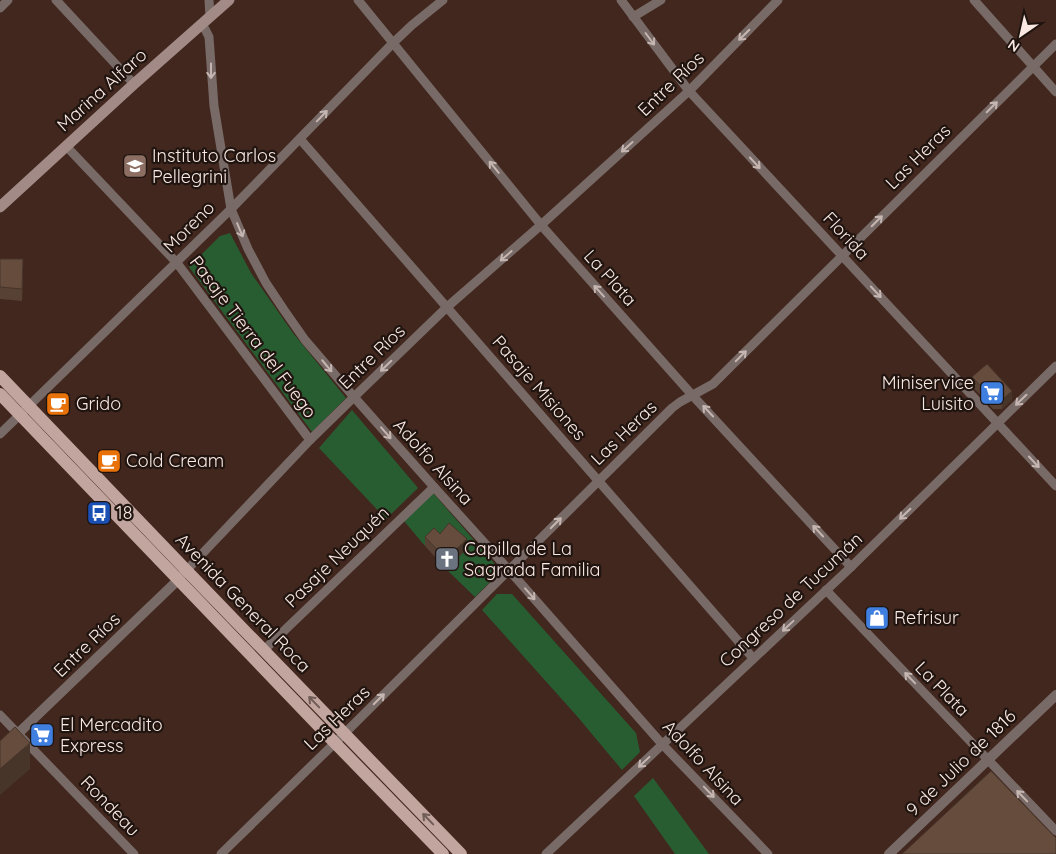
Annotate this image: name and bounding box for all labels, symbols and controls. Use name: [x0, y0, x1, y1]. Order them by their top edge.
north arrow: [996, 10, 1046, 60]
one-way arrow: [738, 29, 750, 41]
one-way arrow: [645, 32, 655, 46]
text: N: [1004, 35, 1023, 56]
street label: Marina Alfaro: [52, 43, 151, 136]
street label: Entre Ríos: [633, 46, 709, 121]
one-way arrow: [207, 62, 216, 78]
one-way arrow: [986, 101, 998, 113]
one-way arrow: [316, 110, 328, 123]
street label: Las Heras: [880, 119, 955, 194]
one-way arrow: [620, 141, 633, 153]
place label: Instituto Carlos Pellegrini: [152, 144, 276, 188]
school or university icon: Instituto Carlos Pellegrini: [122, 153, 148, 179]
one-way arrow: [749, 156, 761, 169]
one-way arrow: [488, 161, 499, 174]
street label: Moreno: [158, 196, 219, 257]
street label: Florida: [818, 207, 874, 265]
one-way arrow: [871, 215, 883, 228]
one-way arrow: [235, 222, 245, 237]
street label: La Plata: [579, 245, 642, 311]
one-way arrow: [500, 250, 513, 261]
street label: Pasaje Tierra del Fuego: [185, 251, 322, 422]
one-way arrow: [593, 284, 605, 297]
one-way arrow: [870, 285, 882, 298]
street label: Entre Ríos: [334, 319, 410, 394]
street label: Pasaje Misiones: [487, 330, 591, 445]
one-way arrow: [735, 350, 747, 363]
one-way arrow: [322, 359, 333, 372]
one-way arrow: [380, 360, 393, 372]
place label: Miniservice Luisito: [882, 371, 974, 415]
supermarket icon: Miniservice Luisito: [979, 380, 1005, 406]
cafe icon: Grido: [45, 391, 71, 417]
place label: Grido: [76, 392, 121, 415]
one-way arrow: [1015, 394, 1027, 406]
street label: Las Heras: [586, 396, 662, 470]
one-way arrow: [702, 405, 714, 418]
street label: Adolfo Alsina: [389, 414, 478, 510]
one-way arrow: [381, 427, 392, 440]
cafe icon: Cold Cream: [96, 448, 122, 474]
place label: Cold Cream: [126, 449, 224, 472]
one-way arrow: [1028, 455, 1040, 468]
bus stop icon: 18: [86, 500, 112, 526]
place label: 18: [116, 501, 132, 524]
street label: Pasaje Neuquén: [280, 501, 394, 612]
one-way arrow: [899, 508, 911, 520]
one-way arrow: [550, 517, 562, 529]
one-way arrow: [812, 524, 824, 537]
street label: Congreso de Tucumán: [714, 527, 867, 672]
street label: Avenida General Roca: [171, 528, 316, 677]
place label: Capilla de La Sagrada Familia: [464, 537, 601, 581]
church icon: Capilla de La Sagrada Familia: [434, 546, 460, 572]
one-way arrow: [524, 587, 536, 600]
shop icon: Refrisur: [864, 605, 890, 631]
place label: Refrisur: [894, 606, 959, 629]
street label: Entre Ríos: [49, 607, 125, 682]
one-way arrow: [781, 620, 794, 632]
street label: La Plata: [910, 656, 974, 721]
one-way arrow: [904, 672, 916, 685]
street label: Las Heras: [299, 681, 375, 755]
one-way arrow: [373, 693, 386, 705]
one-way arrow: [308, 696, 320, 709]
street label: 9 de Julio de 1816: [901, 704, 1021, 821]
place label: El Mercadito Express: [60, 713, 163, 757]
street label: Adolfo Alsina: [658, 715, 749, 810]
supermarket icon: El Mercadito Express: [29, 722, 55, 748]
one-way arrow: [637, 756, 650, 768]
street label: Rondeau: [76, 771, 145, 841]
one-way arrow: [703, 786, 715, 799]
one-way arrow: [1016, 789, 1028, 802]
one-way arrow: [421, 813, 434, 825]

